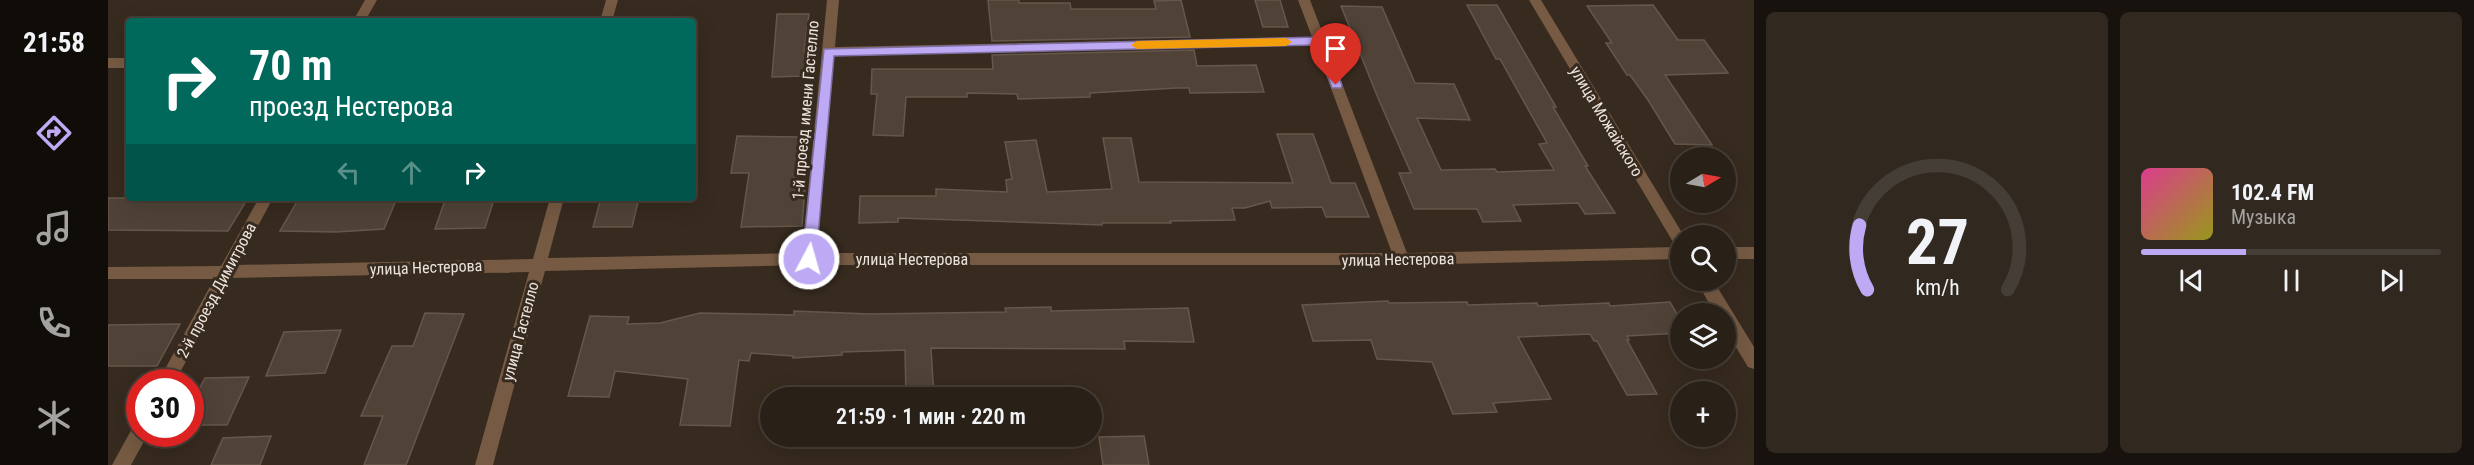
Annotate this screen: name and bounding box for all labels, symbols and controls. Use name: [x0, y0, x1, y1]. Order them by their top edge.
street label: 1-й проезд имени Гастелло: [788, 20, 823, 200]
pin: [1310, 23, 1361, 85]
text: 21:58: [23, 27, 85, 59]
icon: arrive: [1319, 32, 1352, 65]
text: 70 m: [249, 41, 332, 90]
icon: right: [150, 42, 228, 120]
street label: улица Можайского: [1566, 63, 1647, 180]
text: проезд Нестерова: [249, 91, 453, 123]
icon: directions: [33, 112, 75, 154]
north arrow: [1670, 147, 1736, 213]
map controls: [1670, 147, 1736, 447]
icon: left: [332, 156, 365, 189]
icon: ahead: [395, 156, 428, 189]
icon: right: [458, 156, 491, 189]
text: 102.4 FM: [2231, 180, 2314, 205]
text: Музыка: [2231, 205, 2296, 229]
text: 27: [1905, 206, 1969, 279]
icon: music: [33, 207, 75, 249]
street label: 2-й проезд Димитрова: [173, 219, 260, 361]
button: search: [1670, 225, 1736, 291]
position arrow: [777, 227, 841, 291]
street label: улица Нестерова: [1342, 249, 1454, 270]
street label: улица Нестерова: [856, 250, 968, 269]
street label: улица Нестерова: [369, 256, 483, 279]
icon: previous: [2175, 264, 2208, 297]
icon: pause: [2275, 264, 2308, 297]
icon: next: [2375, 264, 2408, 297]
text: km/h: [1915, 275, 1959, 300]
street label: улица Гастелло: [498, 280, 543, 383]
icon: phone: [33, 302, 75, 344]
button: layers: [1670, 303, 1736, 369]
speed limit sign: 30: [126, 369, 204, 447]
button: +: [1670, 381, 1736, 447]
icon: climate: [33, 397, 75, 439]
text: 21:59 · 1 мин · 220 m: [836, 404, 1026, 429]

